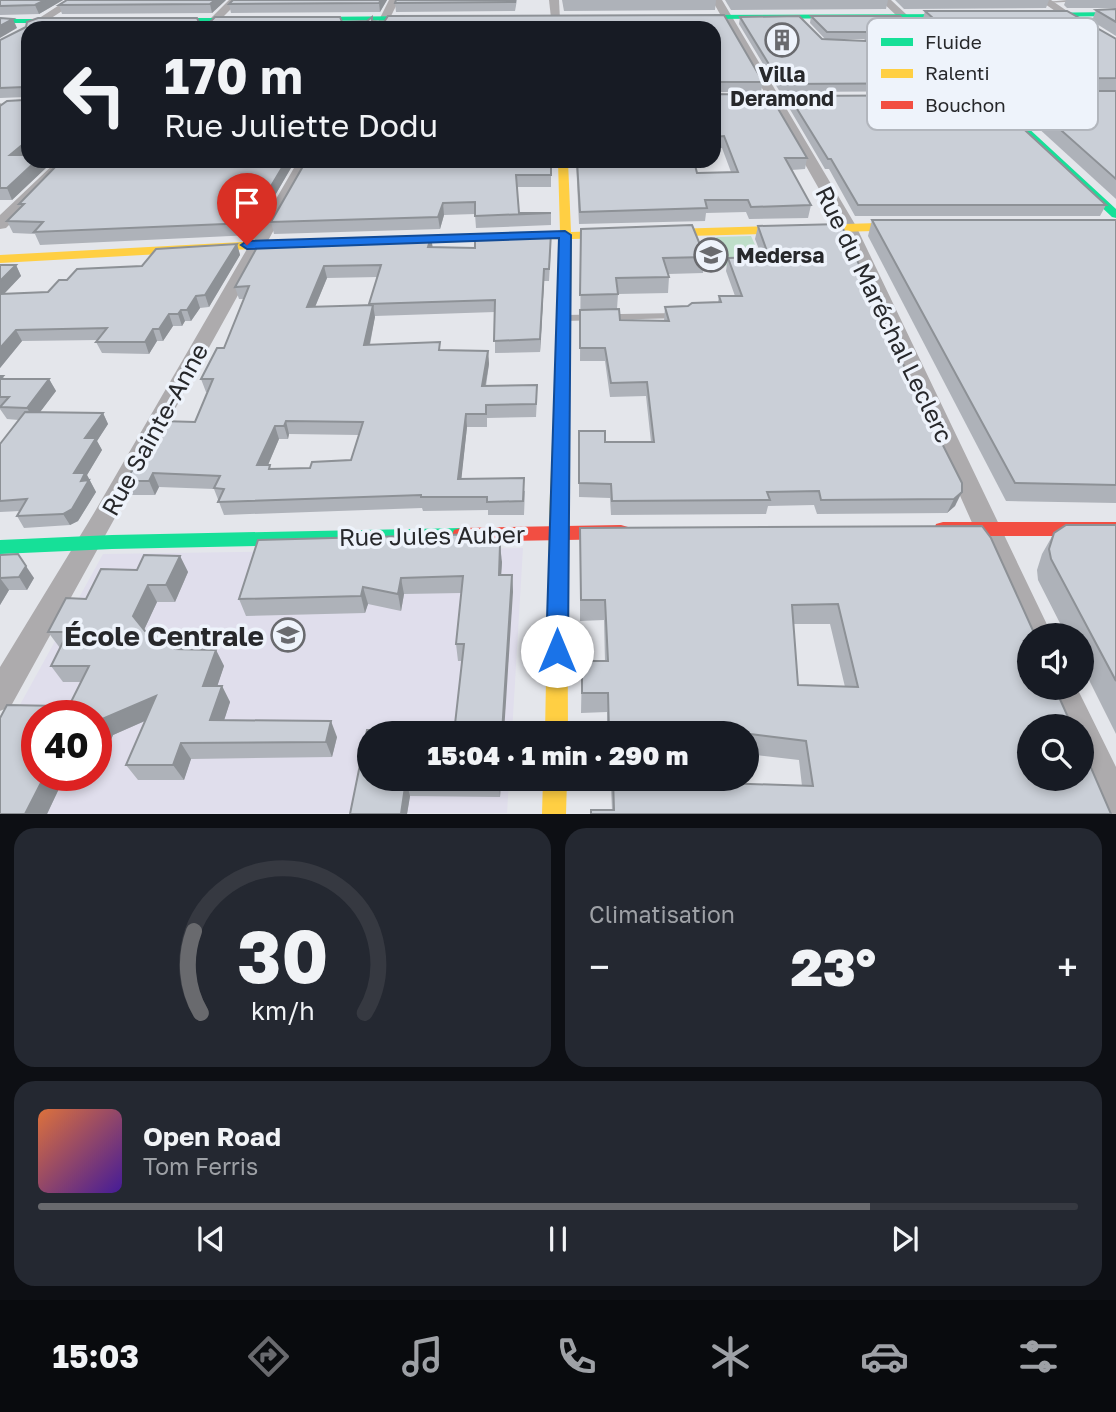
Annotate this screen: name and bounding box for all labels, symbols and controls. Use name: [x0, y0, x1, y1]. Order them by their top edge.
legend: [867, 18, 1098, 130]
building icon: Villa Deramond: [763, 21, 801, 59]
text: Fluide: [925, 30, 982, 53]
text: 170 m: [164, 46, 303, 105]
icon: left: [49, 49, 140, 140]
place label: Villa Deramond: [730, 61, 834, 111]
text: Ralenti: [925, 61, 990, 84]
text: Bouchon: [925, 93, 1006, 116]
text: Rue Juliette Dodu: [164, 106, 438, 144]
pin: [217, 173, 277, 245]
street label: Rue du Maréchal Leclerc: [810, 181, 960, 447]
icon: arrive: [228, 184, 266, 222]
school or university icon: Medersa: [692, 236, 730, 274]
place label: Medersa: [736, 242, 825, 268]
street label: Rue Sainte-Anne: [95, 338, 213, 520]
street label: Rue Jules Auber: [339, 519, 525, 551]
position arrow: [520, 614, 594, 688]
school or university icon: École Centrale: [269, 616, 307, 654]
place label: École Centrale: [64, 619, 264, 652]
map controls: [1017, 623, 1094, 791]
button: sound: [1017, 623, 1094, 700]
speed limit sign: 40: [21, 700, 112, 791]
button: search: [1017, 714, 1094, 791]
text: 15:04 · 1 min · 290 m: [428, 740, 688, 771]
text: Climatisation: [589, 900, 735, 928]
text: 30: [237, 913, 328, 1000]
text: 23°: [791, 935, 876, 997]
text: −: [589, 944, 610, 989]
text: +: [1057, 944, 1078, 989]
text: km/h: [251, 995, 314, 1026]
text: Open Road: [143, 1121, 281, 1152]
text: Tom Ferris: [143, 1152, 258, 1180]
icon: previous: [192, 1220, 230, 1258]
icon: pause: [539, 1220, 577, 1258]
icon: next: [886, 1220, 924, 1258]
icon: directions: [244, 1332, 293, 1381]
icon: music: [398, 1332, 447, 1381]
icon: phone: [552, 1332, 601, 1381]
icon: climate: [706, 1332, 755, 1381]
icon: car: [860, 1332, 909, 1381]
icon: filters: [1014, 1332, 1063, 1381]
text: 15:03: [53, 1337, 139, 1375]

